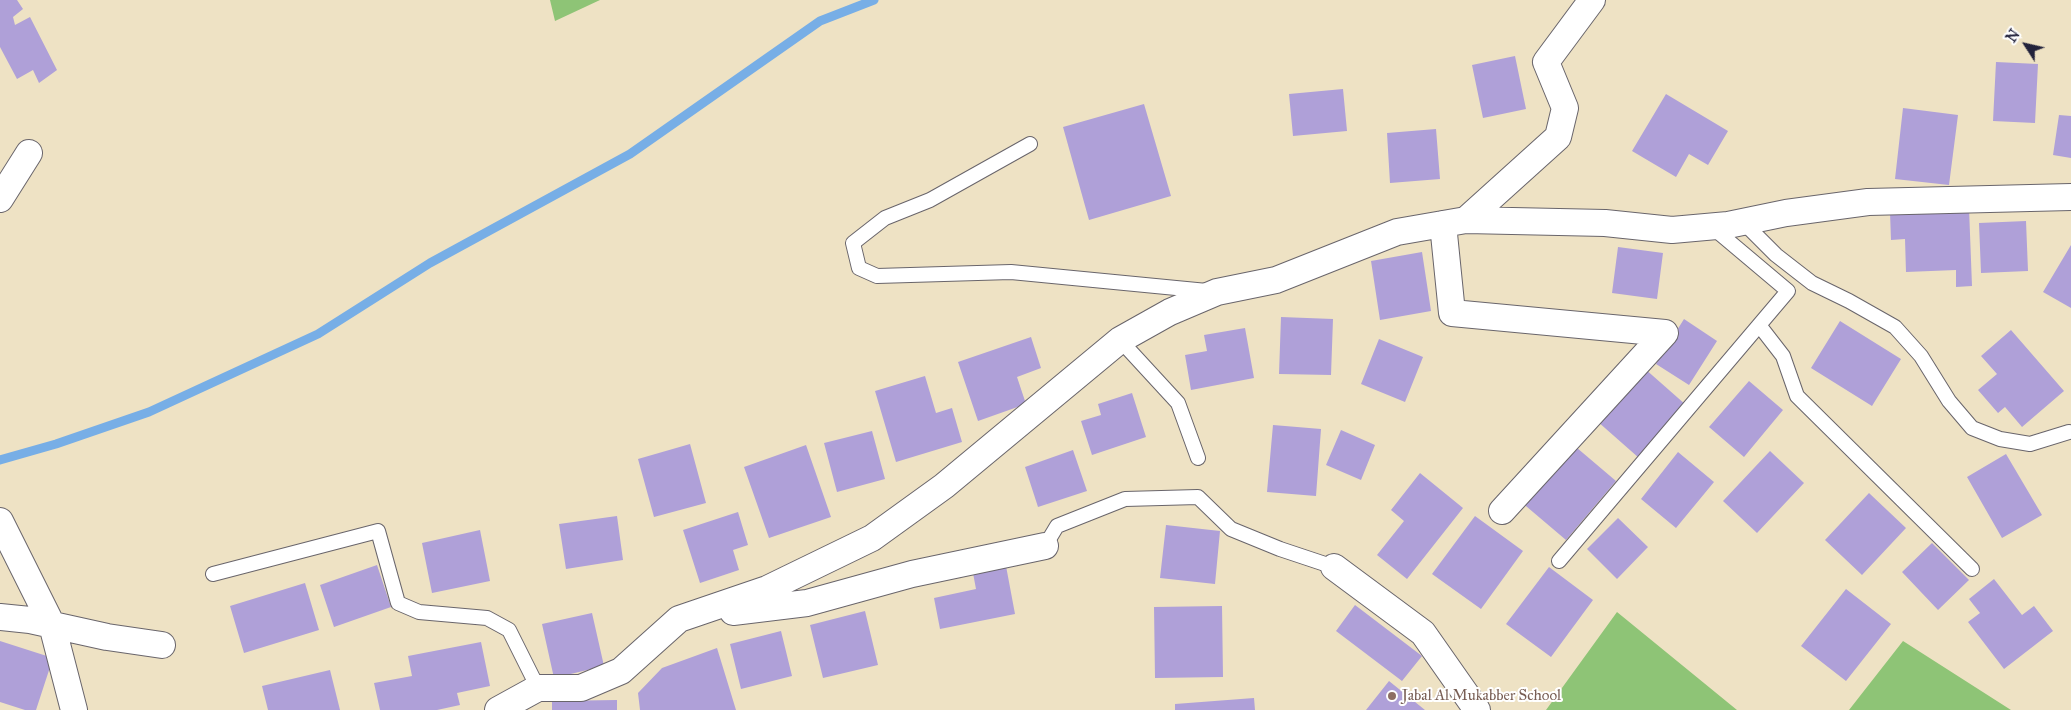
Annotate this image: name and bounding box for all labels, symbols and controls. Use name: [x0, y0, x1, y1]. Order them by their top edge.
north arrow: [2001, 20, 2051, 70]
text: N: [2003, 26, 2024, 46]
place label: Jabal Al Mukabber School: [1402, 687, 1561, 705]
marker: Jabal Al Mukabber School: [1386, 690, 1398, 702]

